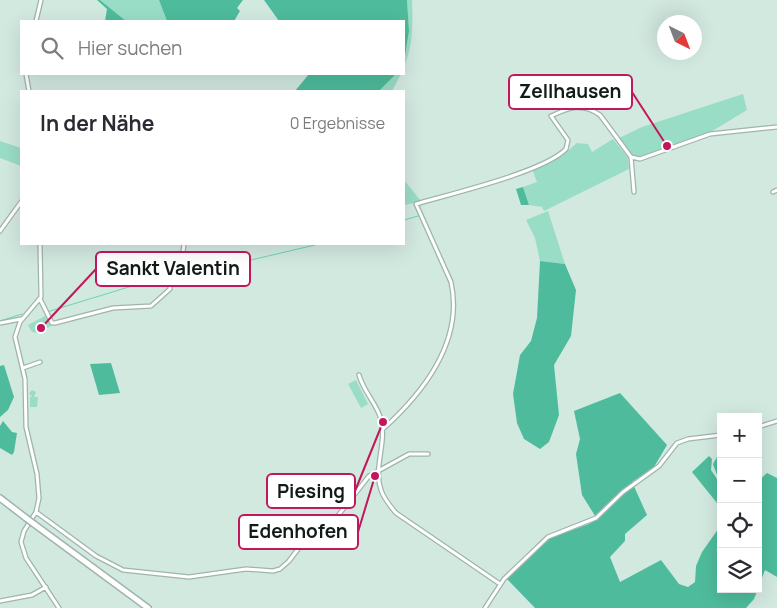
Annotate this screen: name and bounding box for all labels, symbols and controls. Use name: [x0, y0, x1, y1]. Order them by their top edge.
north arrow: [657, 15, 702, 60]
search box: [20, 20, 405, 75]
icon: search: [38, 34, 66, 62]
text: Hier suchen: [78, 35, 182, 61]
callout: Zellhausen: [509, 75, 632, 109]
text: Zellhausen: [519, 78, 621, 104]
text: In der Nähe: [40, 109, 154, 137]
text: 0 Ergebnisse: [290, 112, 385, 134]
callout: Sankt Valentin: [96, 252, 250, 286]
text: Sankt Valentin: [106, 255, 240, 281]
map controls: [717, 413, 762, 593]
button: +: [717, 413, 762, 458]
button: −: [717, 458, 762, 503]
callout: Piesing: [267, 474, 355, 508]
text: Piesing: [277, 478, 345, 504]
button: locate: [717, 503, 762, 548]
callout: Edenhofen: [239, 515, 358, 549]
text: Edenhofen: [248, 518, 348, 544]
button: layers: [717, 548, 762, 593]

